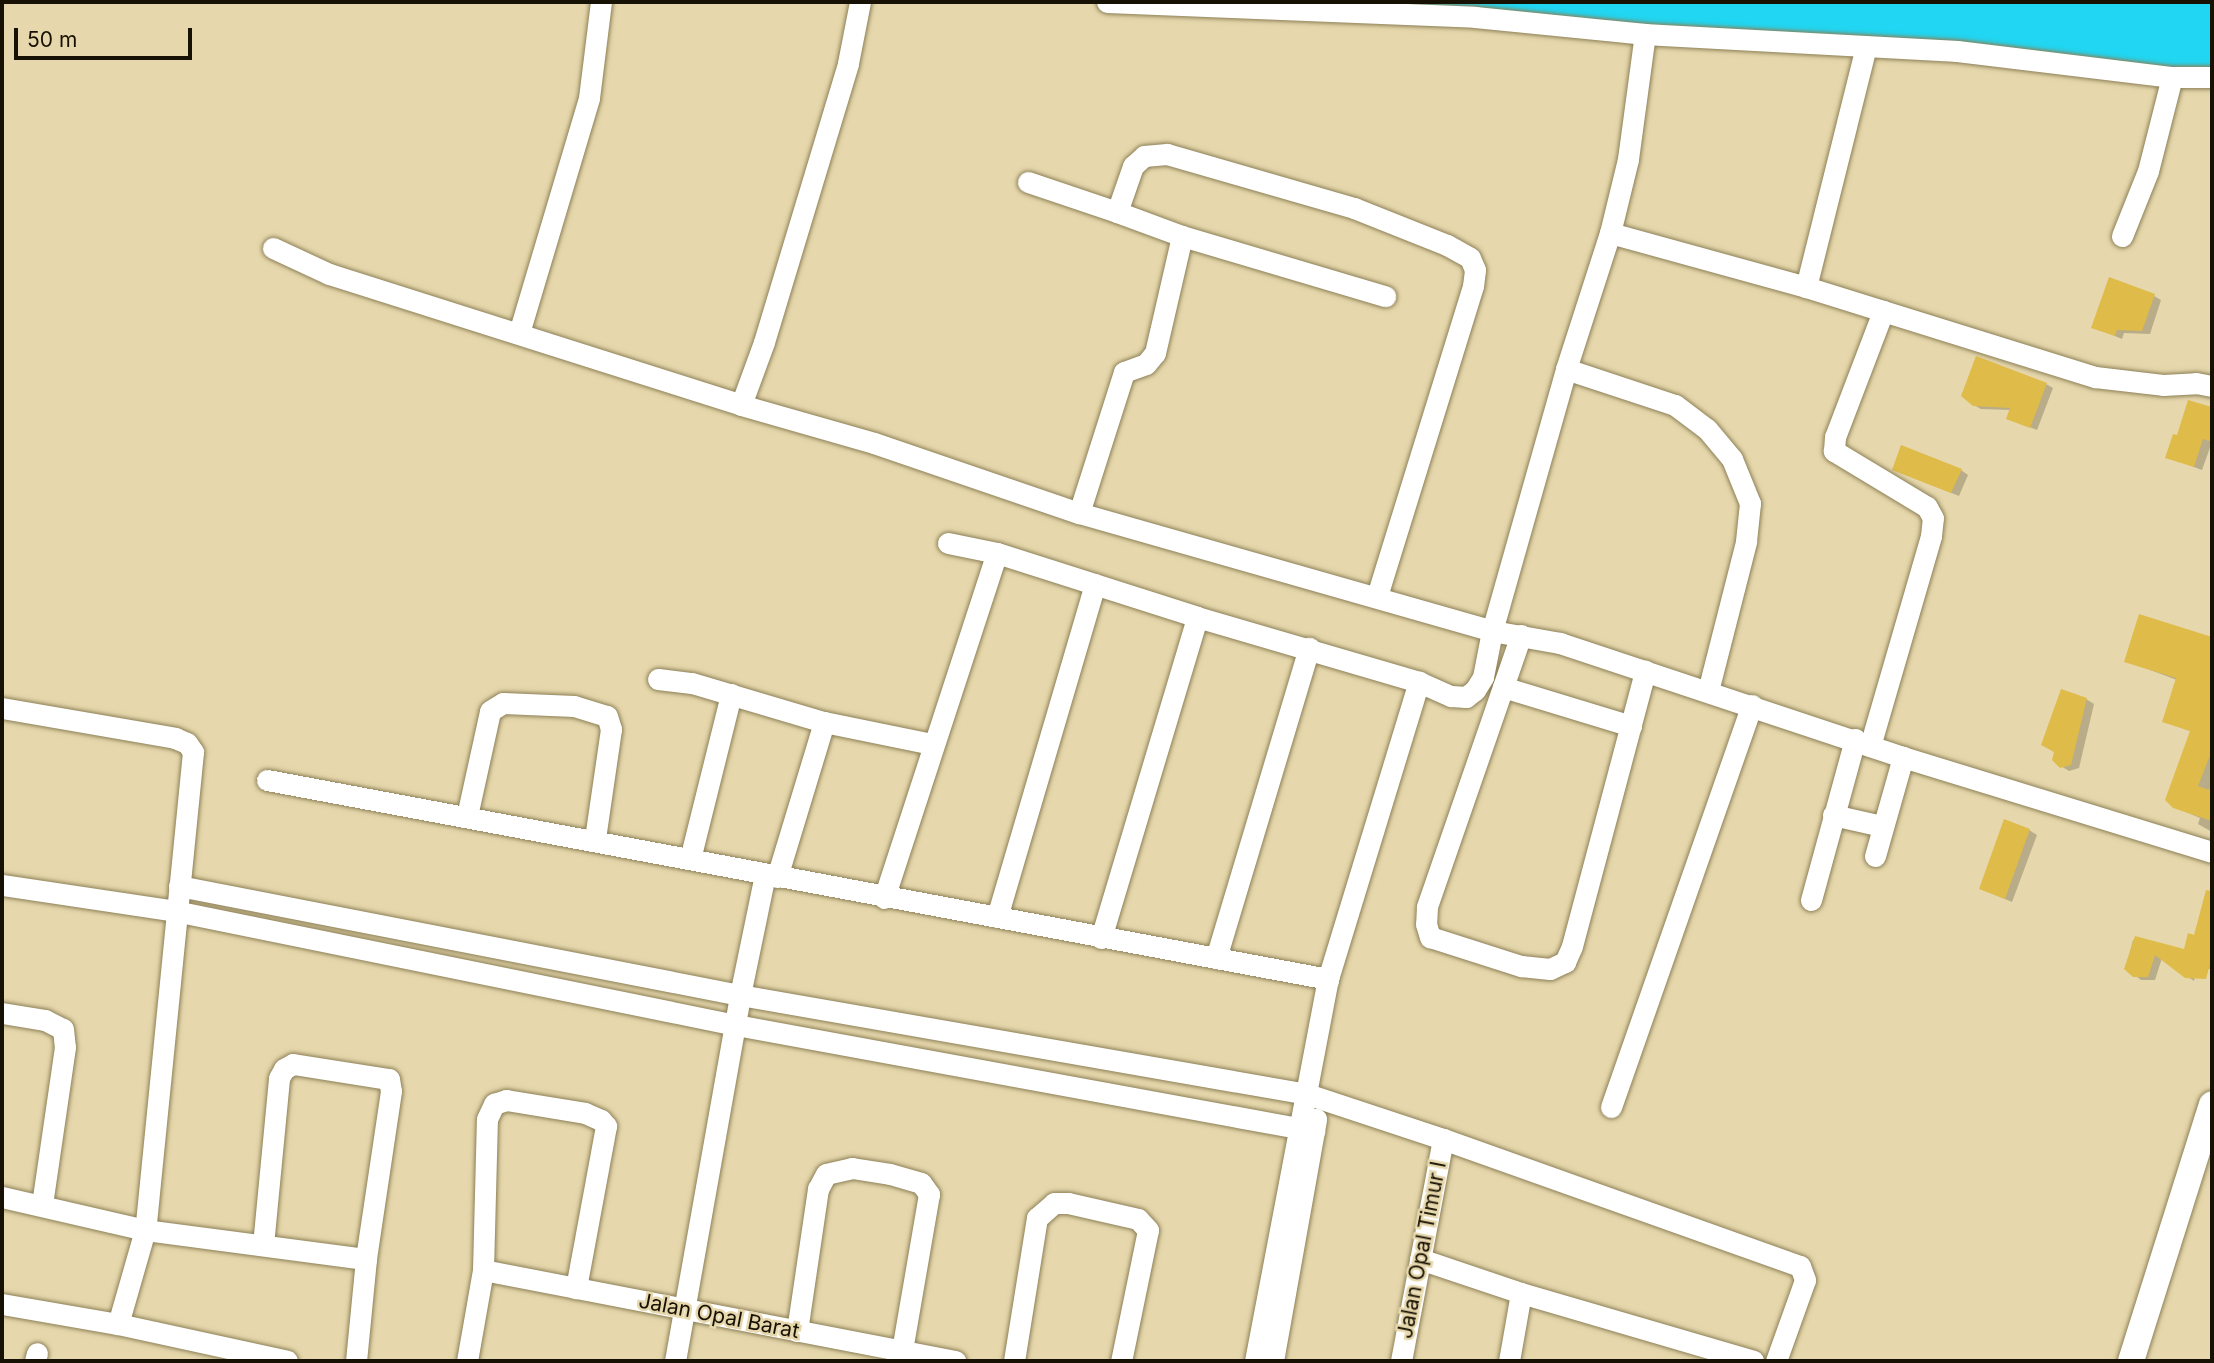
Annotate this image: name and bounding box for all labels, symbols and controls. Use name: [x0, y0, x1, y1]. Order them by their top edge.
scale bar: [18, 14, 196, 58]
text: 50 m: [27, 27, 77, 52]
street label: Jalan Opal Timur I: [1392, 1159, 1452, 1341]
street label: Jalan Opal Barat: [637, 1288, 801, 1344]

